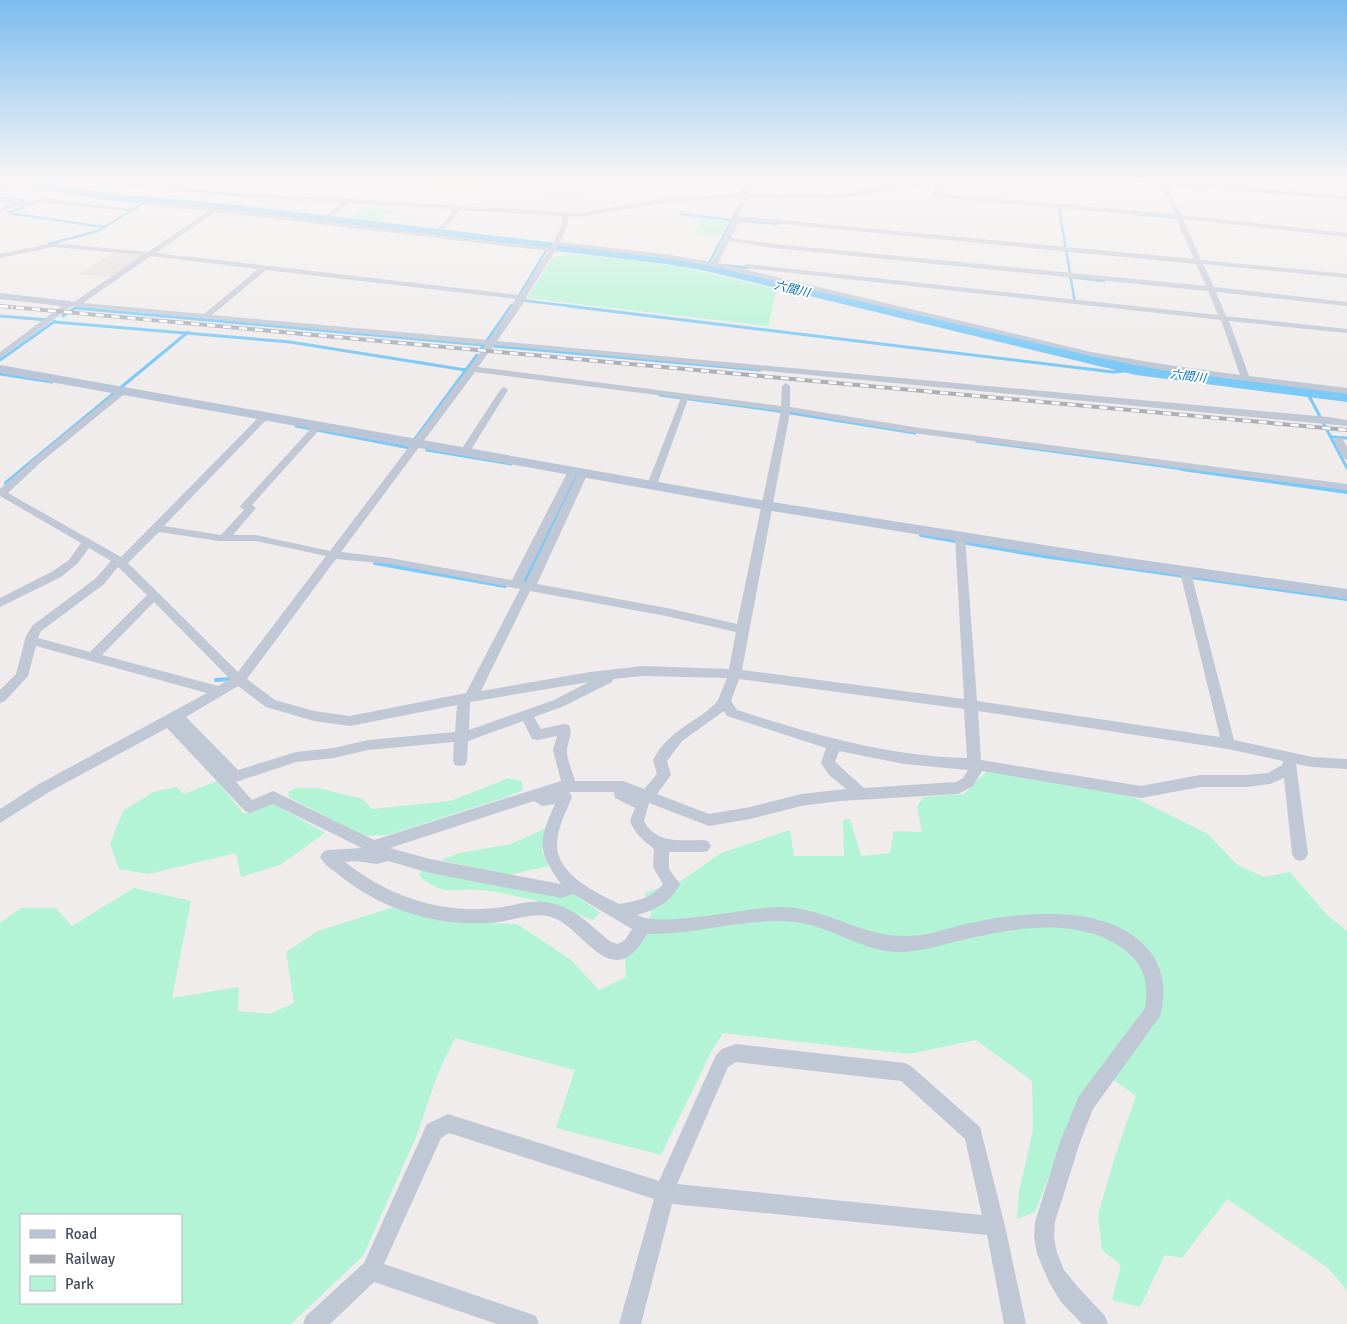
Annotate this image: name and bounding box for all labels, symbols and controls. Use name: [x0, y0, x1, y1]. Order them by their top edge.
water label: 六間川: [773, 278, 813, 301]
water label: 六間川: [1169, 367, 1209, 386]
legend: [20, 1214, 182, 1304]
text: Road: [65, 1225, 97, 1243]
text: Railway: [65, 1250, 115, 1268]
text: Park: [65, 1275, 94, 1293]

